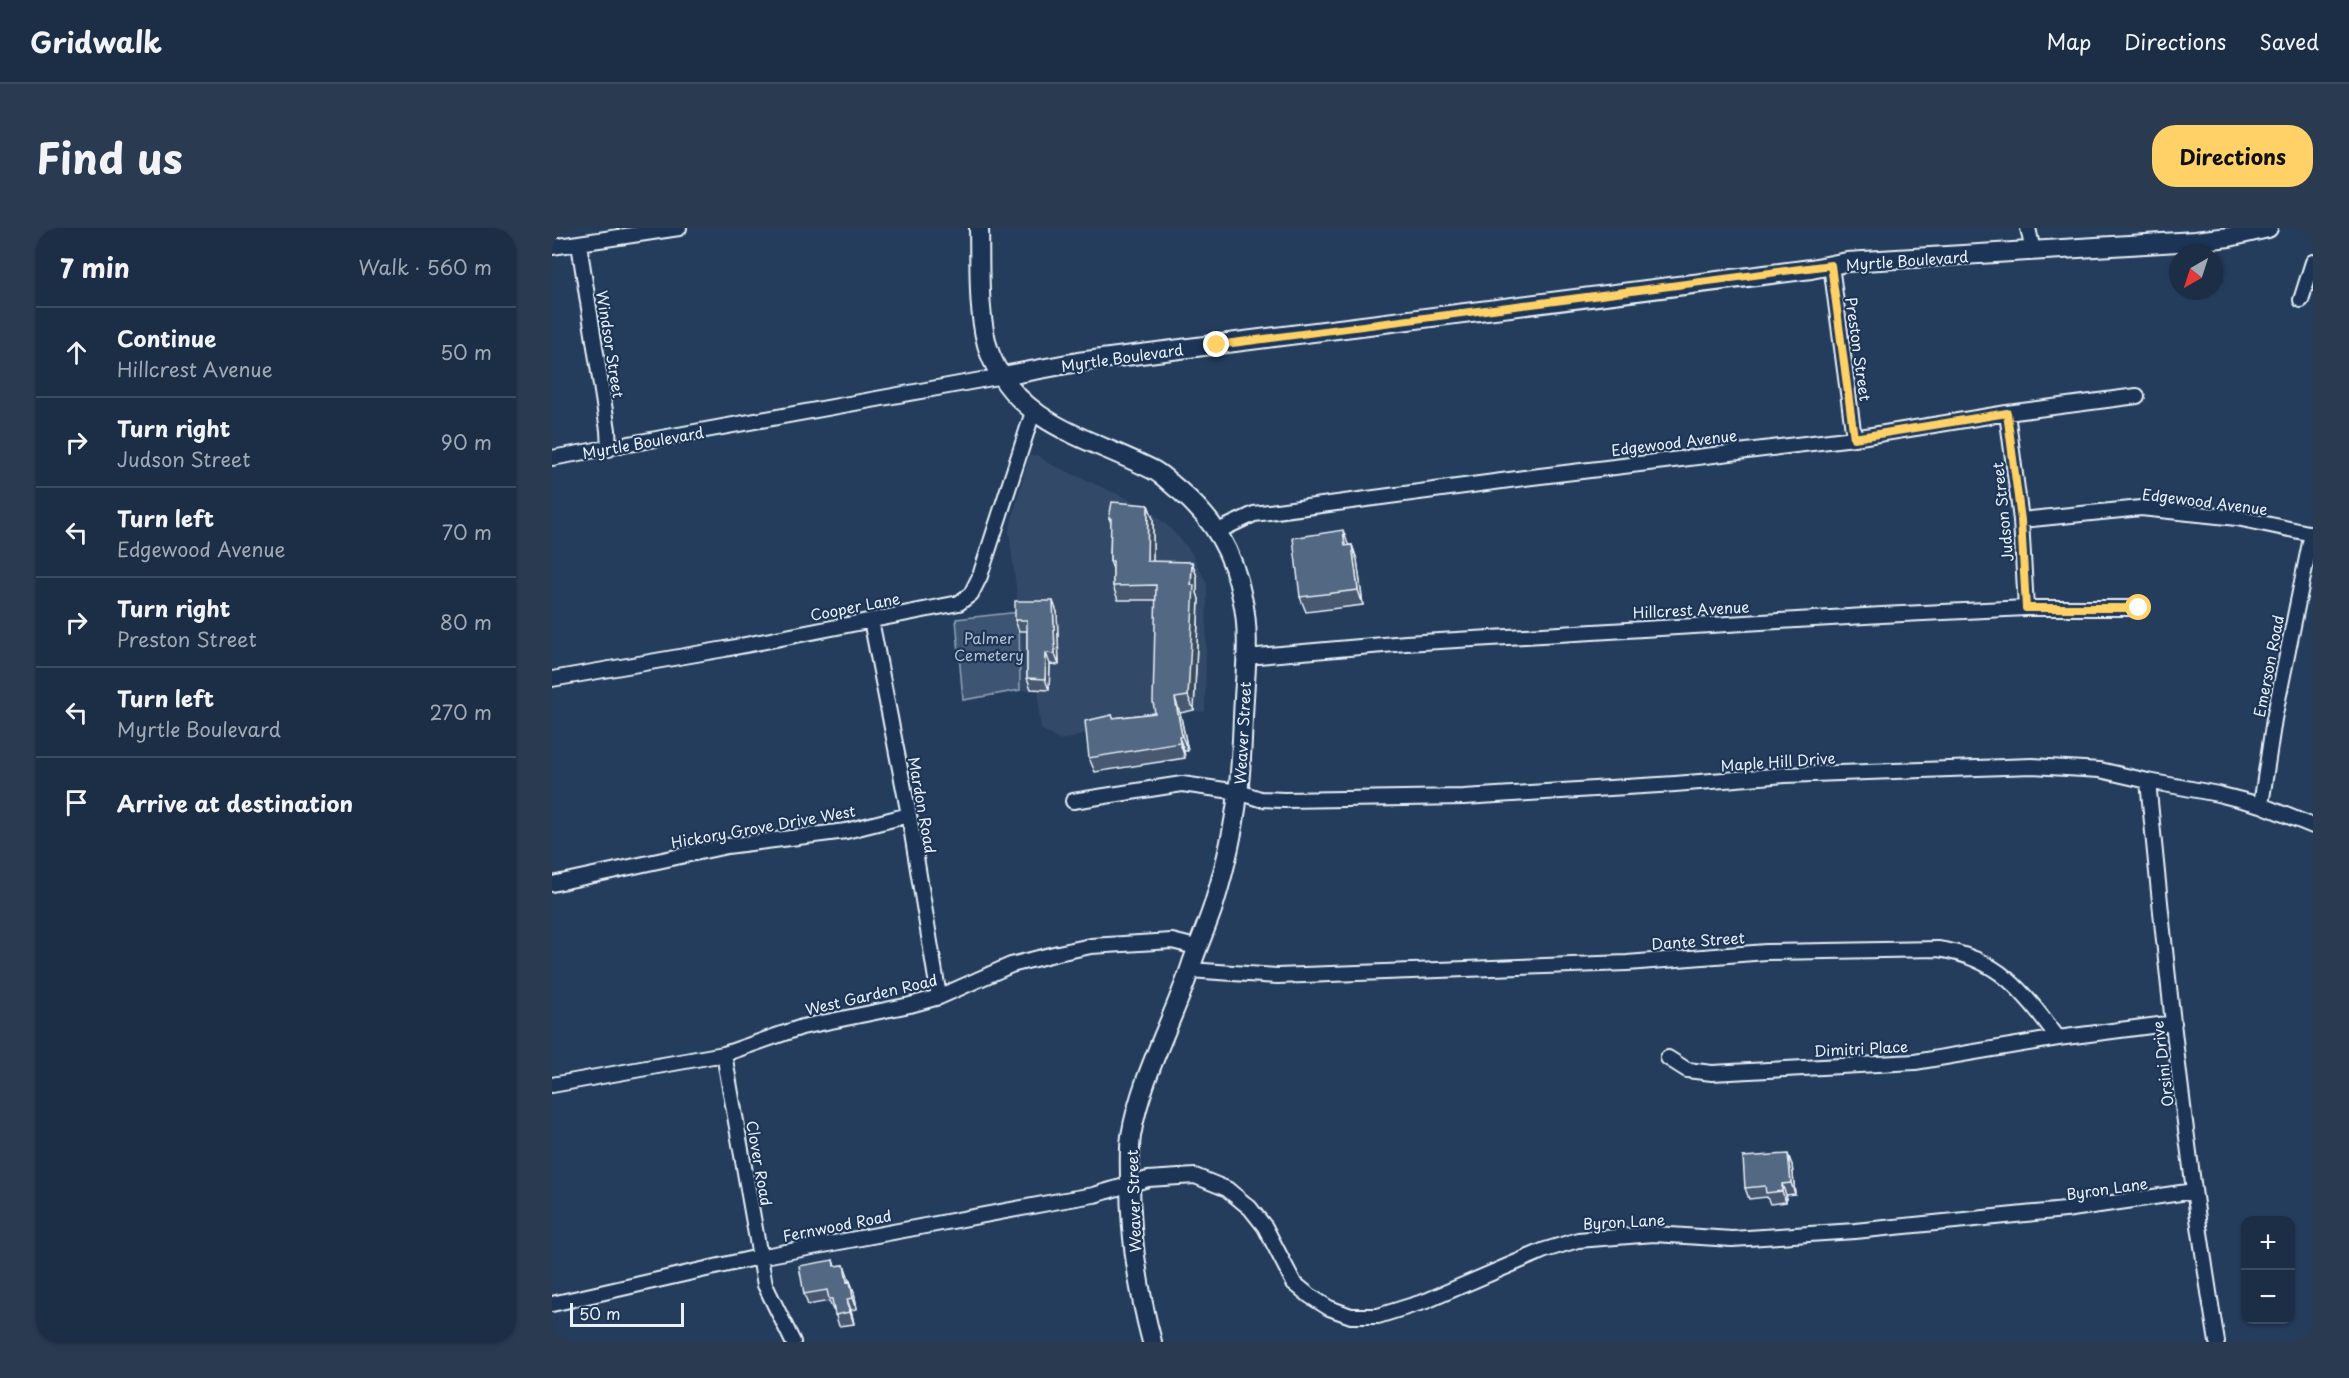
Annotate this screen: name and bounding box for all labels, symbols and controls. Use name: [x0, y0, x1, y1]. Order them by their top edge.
text: Gridwalk: [30, 20, 162, 63]
text: Map: [2046, 25, 2091, 57]
text: Directions: [2124, 25, 2226, 57]
text: Saved: [2259, 25, 2319, 57]
text: Find us: [36, 125, 183, 188]
button: Directions: [2152, 125, 2313, 187]
street label: Myrtle Boulevard: [1845, 244, 1969, 276]
north arrow: [2169, 246, 2223, 300]
text: 7 min: [60, 248, 130, 287]
text: Walk · 560 m: [358, 252, 492, 282]
street label: Windsor Street: [591, 289, 631, 400]
street label: Preston Street: [1840, 296, 1878, 402]
text: Continue: [117, 321, 216, 354]
route end: [1203, 331, 1229, 357]
icon: ahead: [60, 336, 93, 369]
text: 50 m: [440, 337, 492, 367]
street label: Myrtle Boulevard: [1060, 337, 1184, 377]
text: Hillcrest Avenue: [117, 354, 273, 384]
text: Turn right: [117, 411, 230, 444]
street label: Myrtle Boulevard: [580, 420, 706, 464]
street label: Edgewood Avenue: [1610, 423, 1738, 461]
icon: right: [60, 426, 93, 459]
text: 90 m: [441, 427, 492, 457]
text: Judson Street: [117, 444, 250, 474]
street label: Judson Street: [1985, 461, 2019, 563]
street label: Edgewood Avenue: [2141, 482, 2269, 520]
text: Turn left: [117, 501, 214, 534]
icon: left: [60, 516, 93, 549]
text: 70 m: [442, 517, 492, 547]
text: Edgewood Avenue: [117, 534, 286, 564]
street label: Cooper Lane: [808, 586, 902, 626]
text: Turn right: [117, 591, 230, 624]
street label: Hillcrest Avenue: [1632, 594, 1750, 624]
route start: [2125, 594, 2151, 620]
icon: right: [60, 606, 93, 639]
text: 80 m: [440, 607, 492, 637]
street label: Emerson Road: [2247, 613, 2289, 719]
text: Preston Street: [117, 624, 257, 654]
park label: Palmer Cemetery: [954, 626, 1024, 666]
text: Turn left: [117, 681, 214, 714]
street label: Weaver Street: [1228, 681, 1256, 785]
icon: left: [60, 696, 93, 729]
text: 270 m: [429, 697, 492, 727]
text: Myrtle Boulevard: [117, 714, 281, 744]
street label: Maple Hill Drive: [1720, 746, 1836, 776]
street label: Mardon Road: [903, 755, 943, 855]
icon: arrive: [60, 786, 93, 819]
text: Arrive at destination: [117, 786, 353, 819]
street label: Hickory Grove Drive West: [669, 798, 857, 854]
street label: Dante Street: [1650, 925, 1746, 955]
street label: West Garden Road: [803, 968, 939, 1020]
street label: Orsini Drive: [2145, 1020, 2179, 1108]
street label: Dimitri Place: [1813, 1034, 1909, 1062]
street label: Clover Road: [741, 1118, 779, 1208]
street label: Weaver Street: [1120, 1149, 1146, 1253]
street label: Byron Lane: [2065, 1171, 2149, 1205]
street label: Fernwood Road: [781, 1203, 893, 1247]
street label: Byron Lane: [1582, 1207, 1666, 1235]
map controls: [2241, 1216, 2295, 1324]
button: +: [2241, 1216, 2295, 1270]
button: −: [2241, 1270, 2295, 1324]
scale bar: [570, 1300, 684, 1328]
text: 50 m: [579, 1301, 620, 1325]

